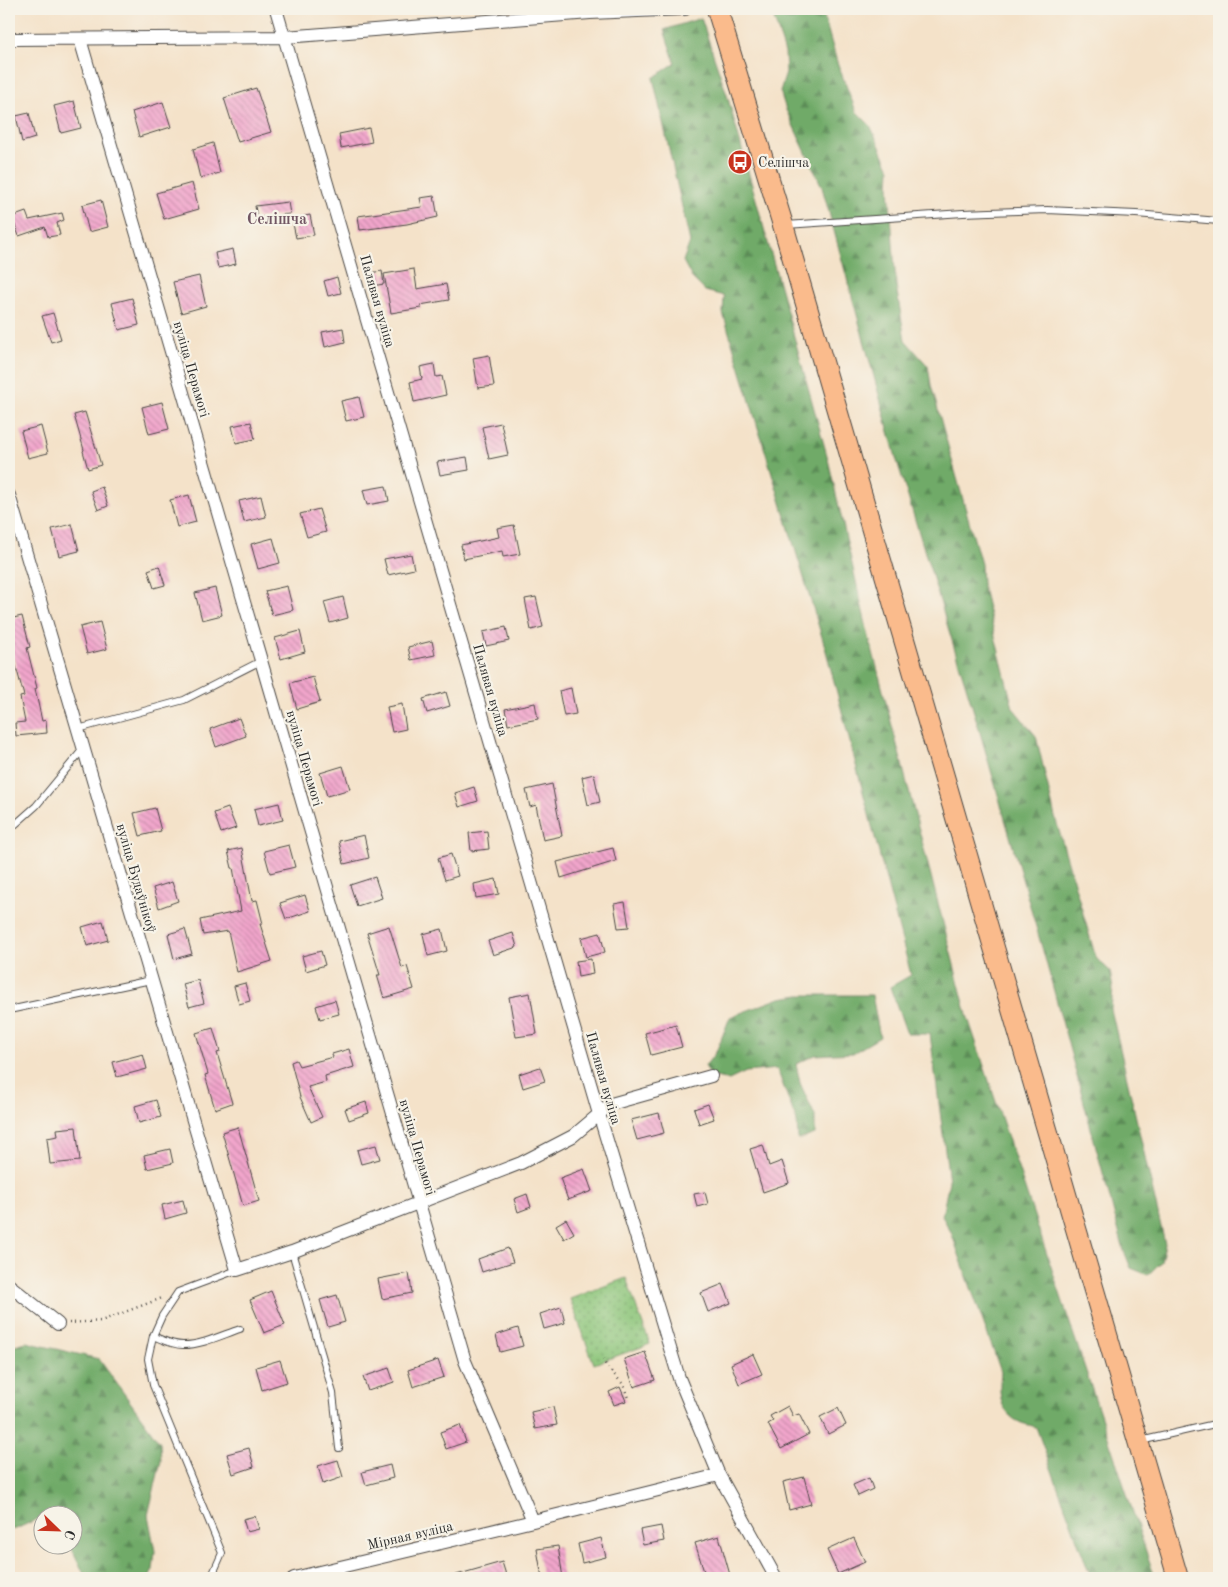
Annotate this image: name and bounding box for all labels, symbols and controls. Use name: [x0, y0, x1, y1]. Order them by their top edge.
bus stop icon: Селішча: [727, 149, 753, 175]
place label: Селішча: [758, 156, 809, 170]
district label: Селішча: [247, 212, 307, 228]
street label: Палявая вуліца: [357, 253, 397, 349]
street label: вуліца Перамогі: [171, 320, 212, 419]
street label: Палявая вуліца: [470, 642, 510, 738]
street label: вуліца Перамогі: [284, 709, 325, 808]
street label: вуліца Будаўнікоў: [114, 822, 159, 935]
street label: Палявая вуліца: [583, 1030, 623, 1126]
street label: вуліца Перамогі: [397, 1098, 438, 1197]
north arrow: [32, 1504, 82, 1554]
street label: Мірная вуліца: [366, 1519, 454, 1553]
text: С: [61, 1528, 77, 1542]

